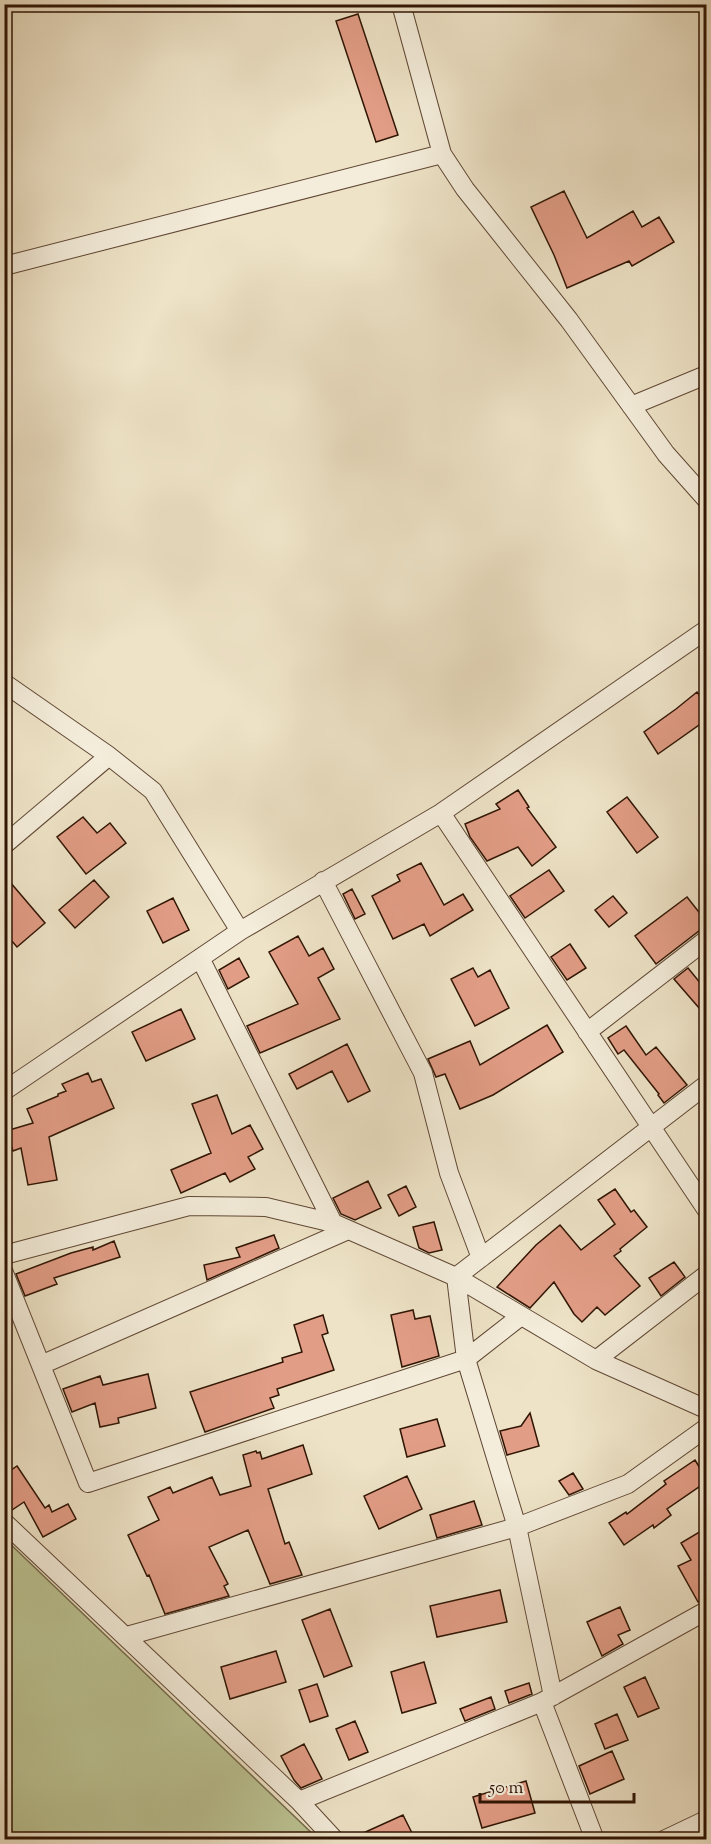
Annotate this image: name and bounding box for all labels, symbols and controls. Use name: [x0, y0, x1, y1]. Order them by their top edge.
scale bar: [480, 1766, 634, 1804]
text: 50 m: [488, 1776, 524, 1802]

